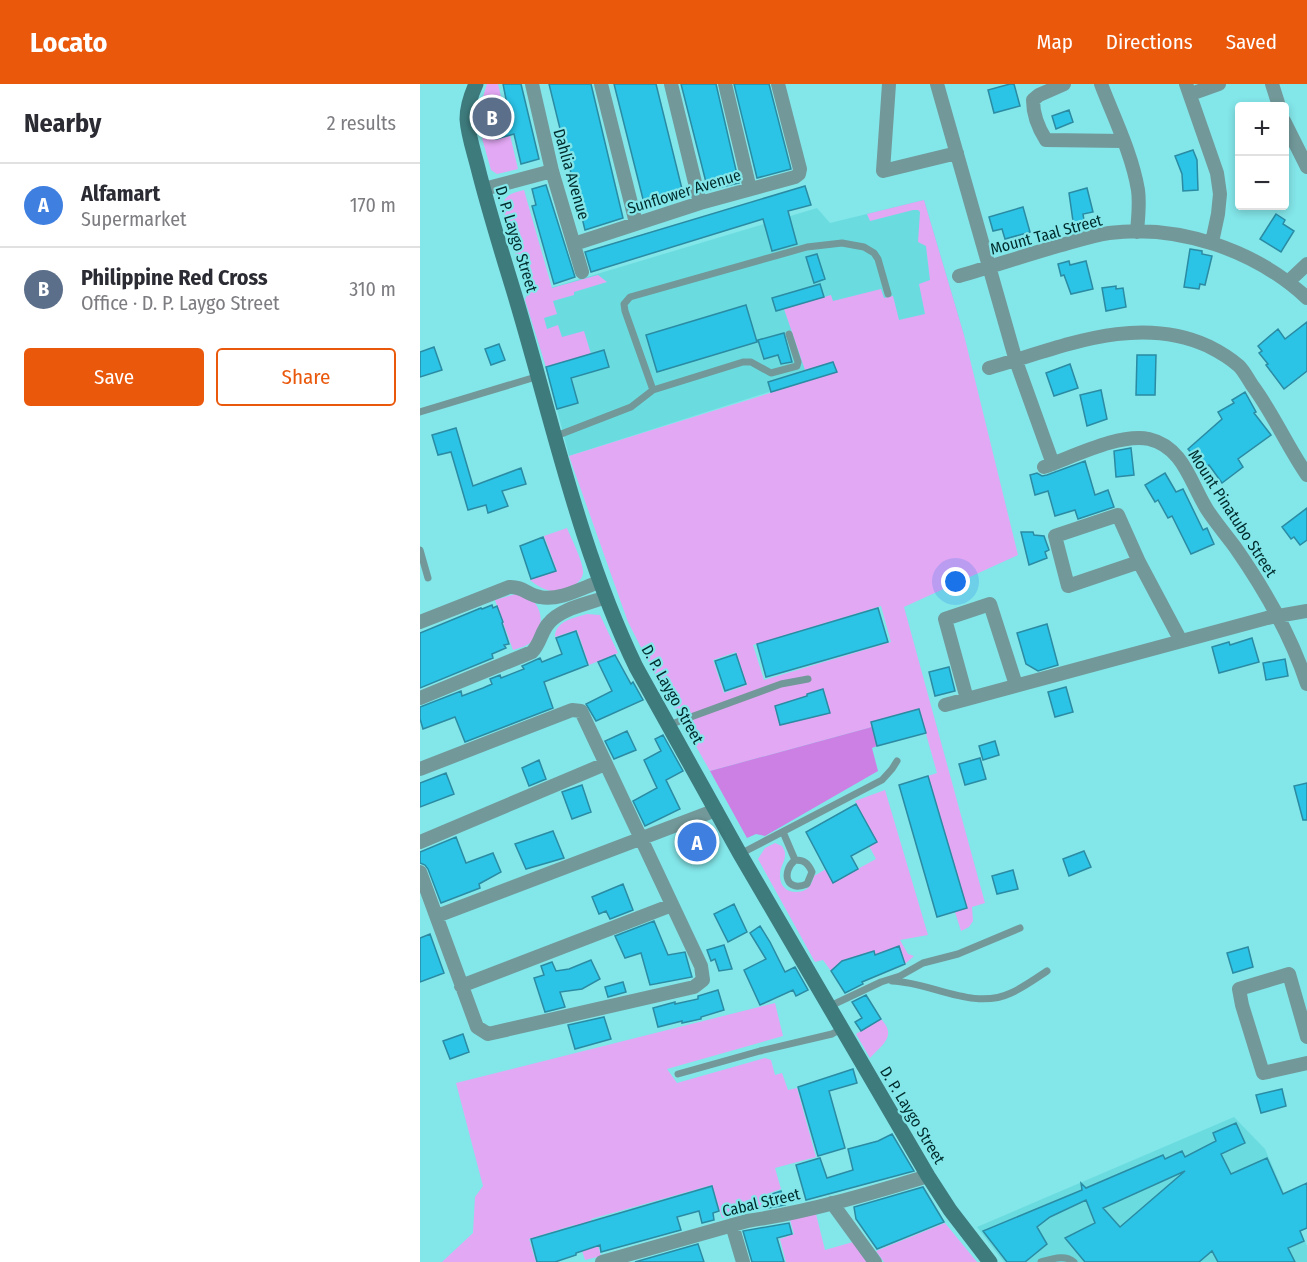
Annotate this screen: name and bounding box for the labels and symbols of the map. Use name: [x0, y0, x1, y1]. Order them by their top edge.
pin: B: [472, 94, 512, 140]
street label: Dahlia Avenue: [550, 127, 594, 222]
street label: Sunflower Avenue: [625, 165, 743, 218]
street label: D. P. Laygo Street: [491, 184, 542, 295]
street label: Mount Taal Street: [988, 210, 1105, 259]
street label: Mount Pinatubo Street: [1184, 446, 1281, 581]
your location: [941, 567, 970, 596]
street label: D. P. Laygo Street: [638, 641, 708, 748]
pin: A: [678, 820, 716, 864]
street label: D. P. Laygo Street: [876, 1063, 949, 1168]
street label: Cabal Street: [720, 1184, 803, 1221]

